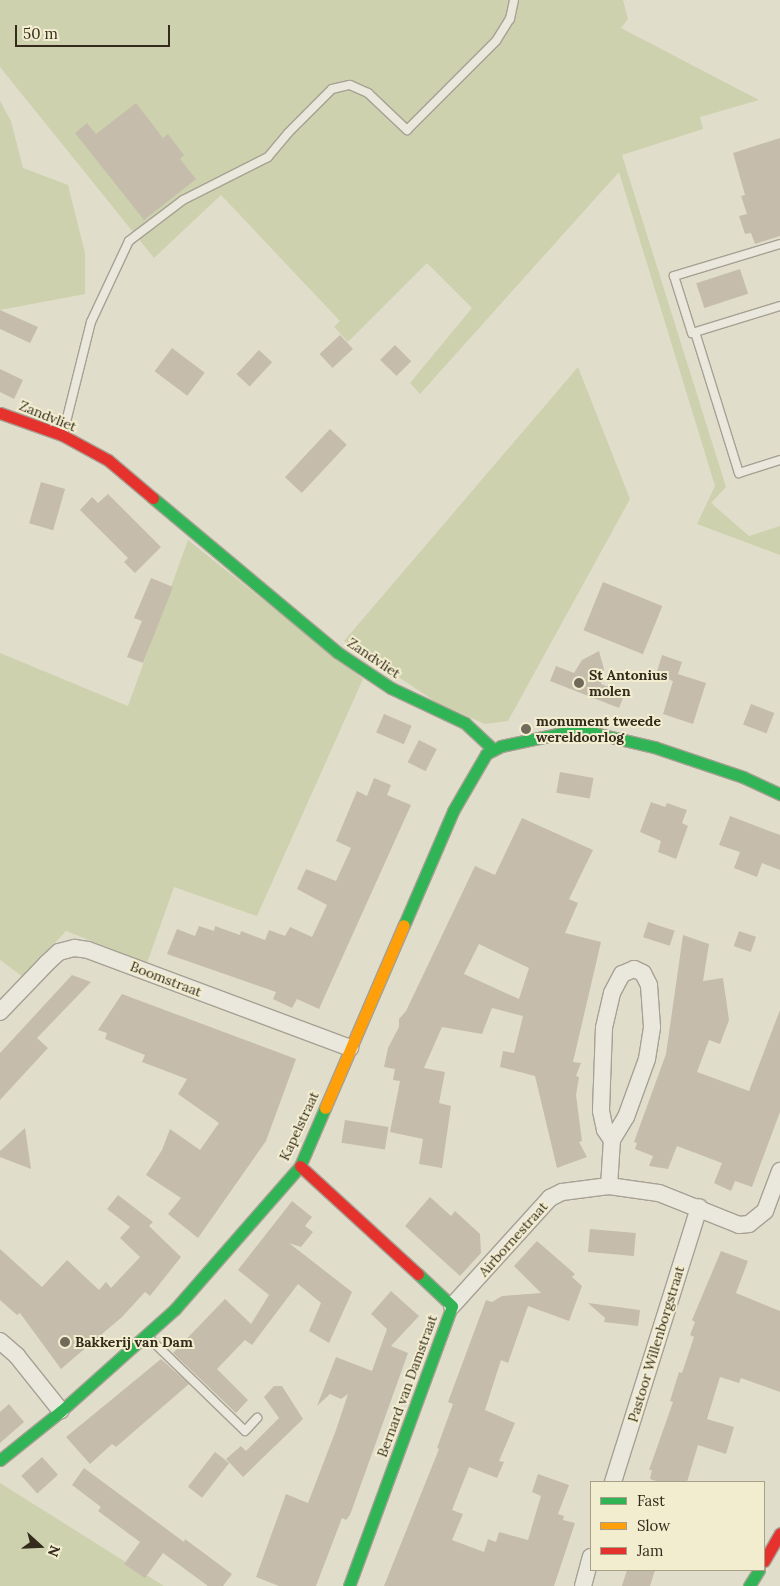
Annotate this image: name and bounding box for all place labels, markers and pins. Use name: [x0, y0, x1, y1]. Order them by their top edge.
place label: St Antonius molen: [589, 667, 668, 700]
marker: St Antonius molen: [573, 677, 585, 689]
place label: monument tweede wereldoorlog: [536, 713, 661, 746]
marker: monument tweede wereldoorlog: [520, 723, 532, 735]
place label: Bakkerij van Dam: [75, 1334, 193, 1350]
marker: Bakkerij van Dam: [59, 1336, 71, 1348]

